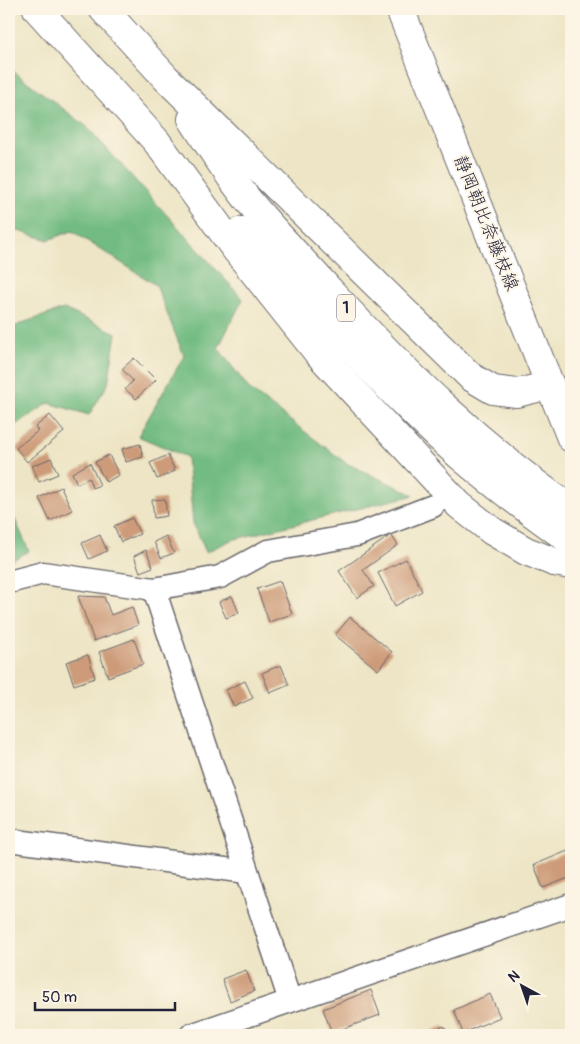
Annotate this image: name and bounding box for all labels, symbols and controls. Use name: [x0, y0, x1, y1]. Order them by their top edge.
street label: 静岡朝比奈藤枝線: [448, 152, 524, 294]
road number: 1: [337, 294, 355, 322]
north arrow: [498, 962, 548, 1012]
text: N: [505, 967, 523, 986]
scale bar: [35, 979, 175, 1011]
text: 50 m: [42, 988, 77, 1007]

